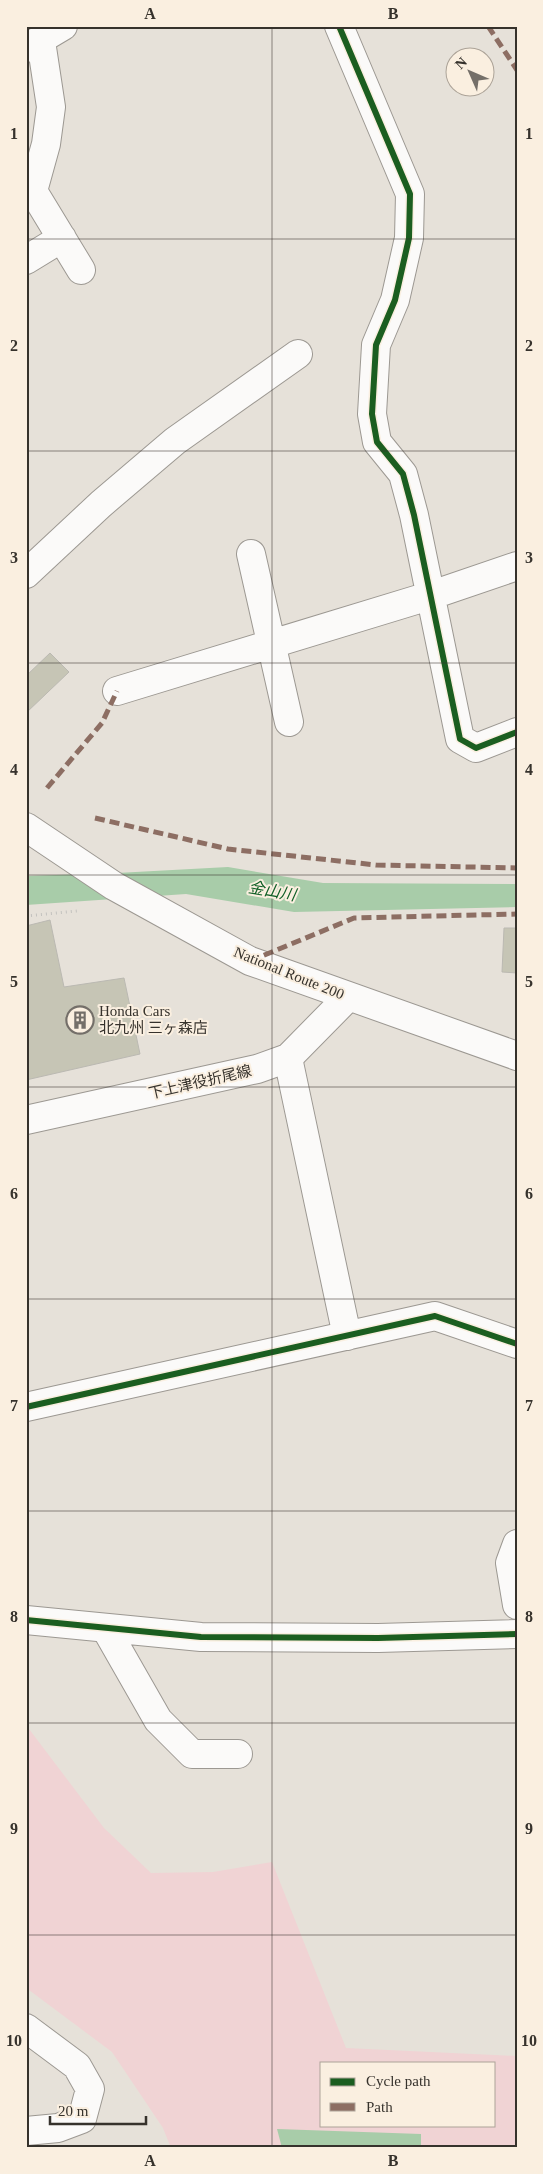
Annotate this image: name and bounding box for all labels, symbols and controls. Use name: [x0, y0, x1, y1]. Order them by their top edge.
text: A: [144, 5, 156, 22]
text: B: [388, 5, 399, 22]
north arrow: [446, 48, 496, 98]
text: N: [452, 54, 470, 72]
text: 1: [10, 125, 18, 142]
text: 1: [525, 125, 533, 142]
text: 2: [10, 337, 18, 354]
text: 2: [525, 337, 533, 354]
text: 3: [10, 549, 18, 566]
text: 3: [525, 549, 533, 566]
text: 4: [10, 761, 18, 778]
text: 4: [525, 761, 533, 778]
water label: 金山川: [247, 878, 299, 904]
street label: National Route 200: [232, 944, 346, 1002]
text: 5: [10, 973, 18, 990]
text: 5: [525, 973, 533, 990]
place label: Honda Cars 北九州 三ヶ森店: [99, 1003, 208, 1036]
building icon: Honda Cars 北九州 三ヶ森店: [65, 1005, 95, 1035]
street label: 下上津役折尾線: [147, 1062, 253, 1102]
text: 6: [10, 1185, 18, 1202]
text: 6: [525, 1185, 533, 1202]
text: 7: [10, 1397, 18, 1414]
text: 7: [525, 1397, 533, 1414]
text: 8: [10, 1608, 18, 1625]
text: 8: [525, 1608, 533, 1625]
text: 9: [10, 1820, 18, 1837]
text: 9: [525, 1820, 533, 1837]
text: 10: [6, 2032, 22, 2049]
text: 10: [521, 2032, 537, 2049]
legend: [320, 2062, 496, 2126]
text: Cycle path: [366, 2073, 431, 2089]
scale bar: [50, 2094, 146, 2126]
text: Path: [366, 2099, 393, 2115]
text: 20 m: [58, 2103, 89, 2119]
text: A: [144, 2152, 156, 2169]
text: B: [388, 2152, 399, 2169]

